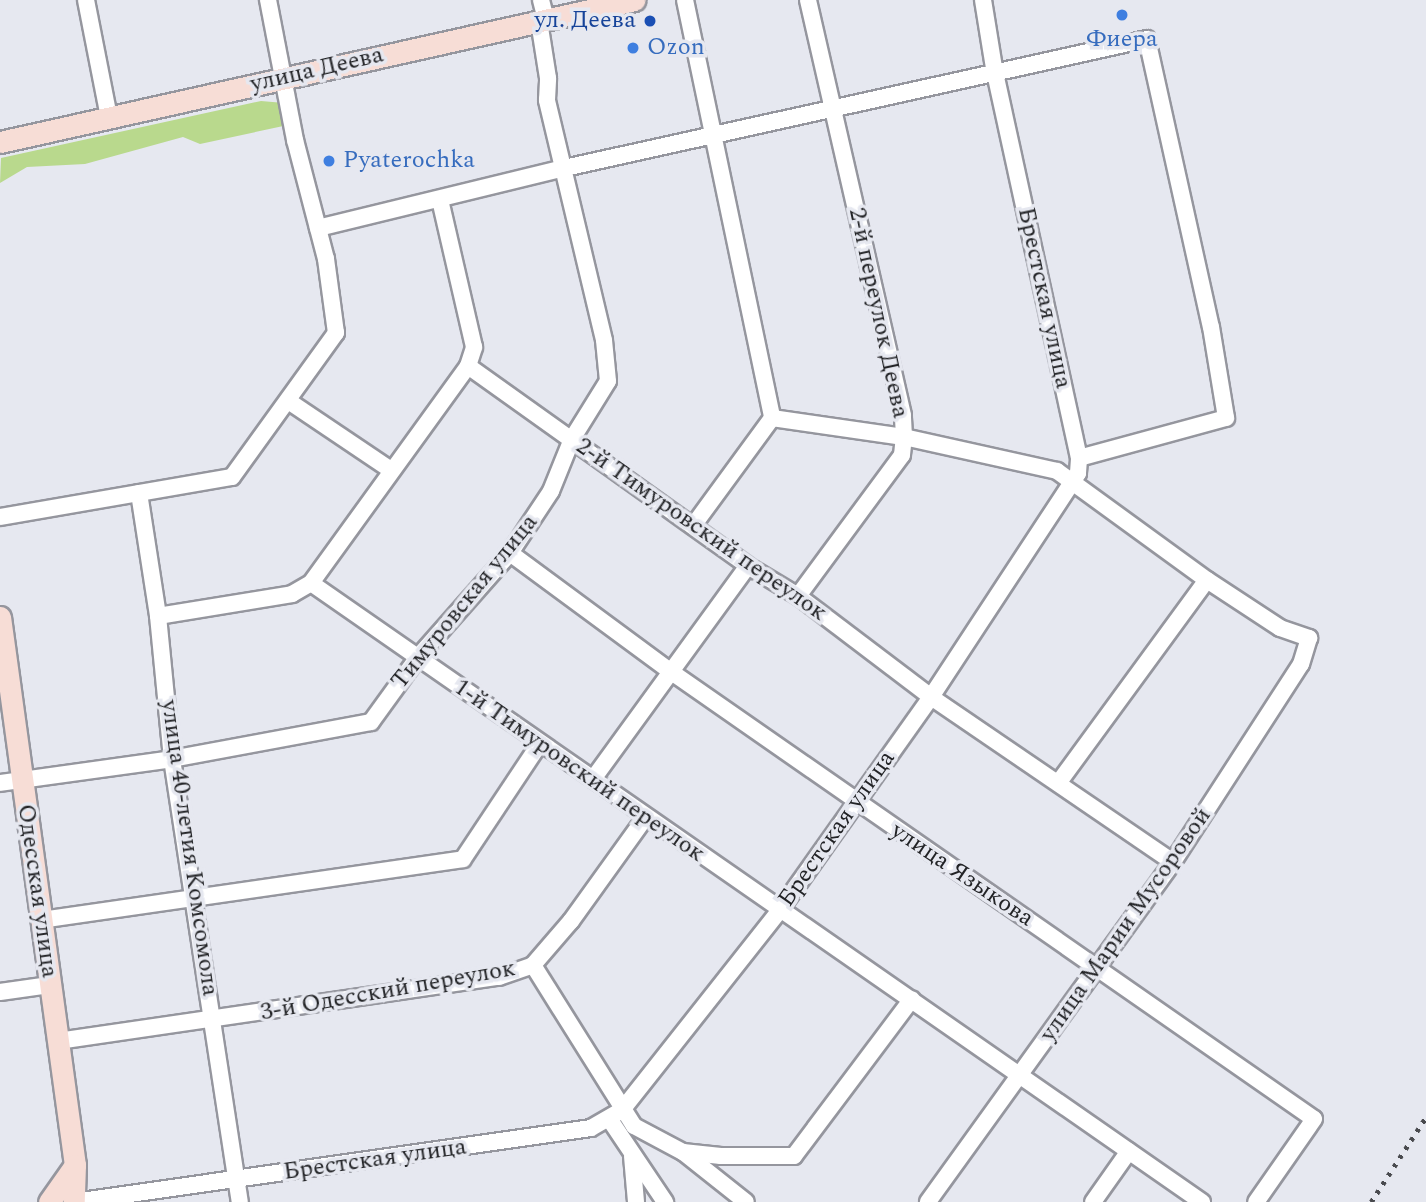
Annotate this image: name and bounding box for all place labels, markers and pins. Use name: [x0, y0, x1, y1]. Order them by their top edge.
place label: ул. Деева: [535, 7, 636, 35]
marker: Фиера: [1114, 7, 1130, 23]
marker: ул. Деева: [642, 13, 658, 29]
place label: Фиера: [1086, 26, 1158, 54]
place label: Ozon: [647, 34, 705, 62]
marker: Ozon: [625, 40, 641, 56]
place label: Pyaterochka: [343, 147, 475, 175]
marker: Pyaterochka: [321, 153, 337, 169]

